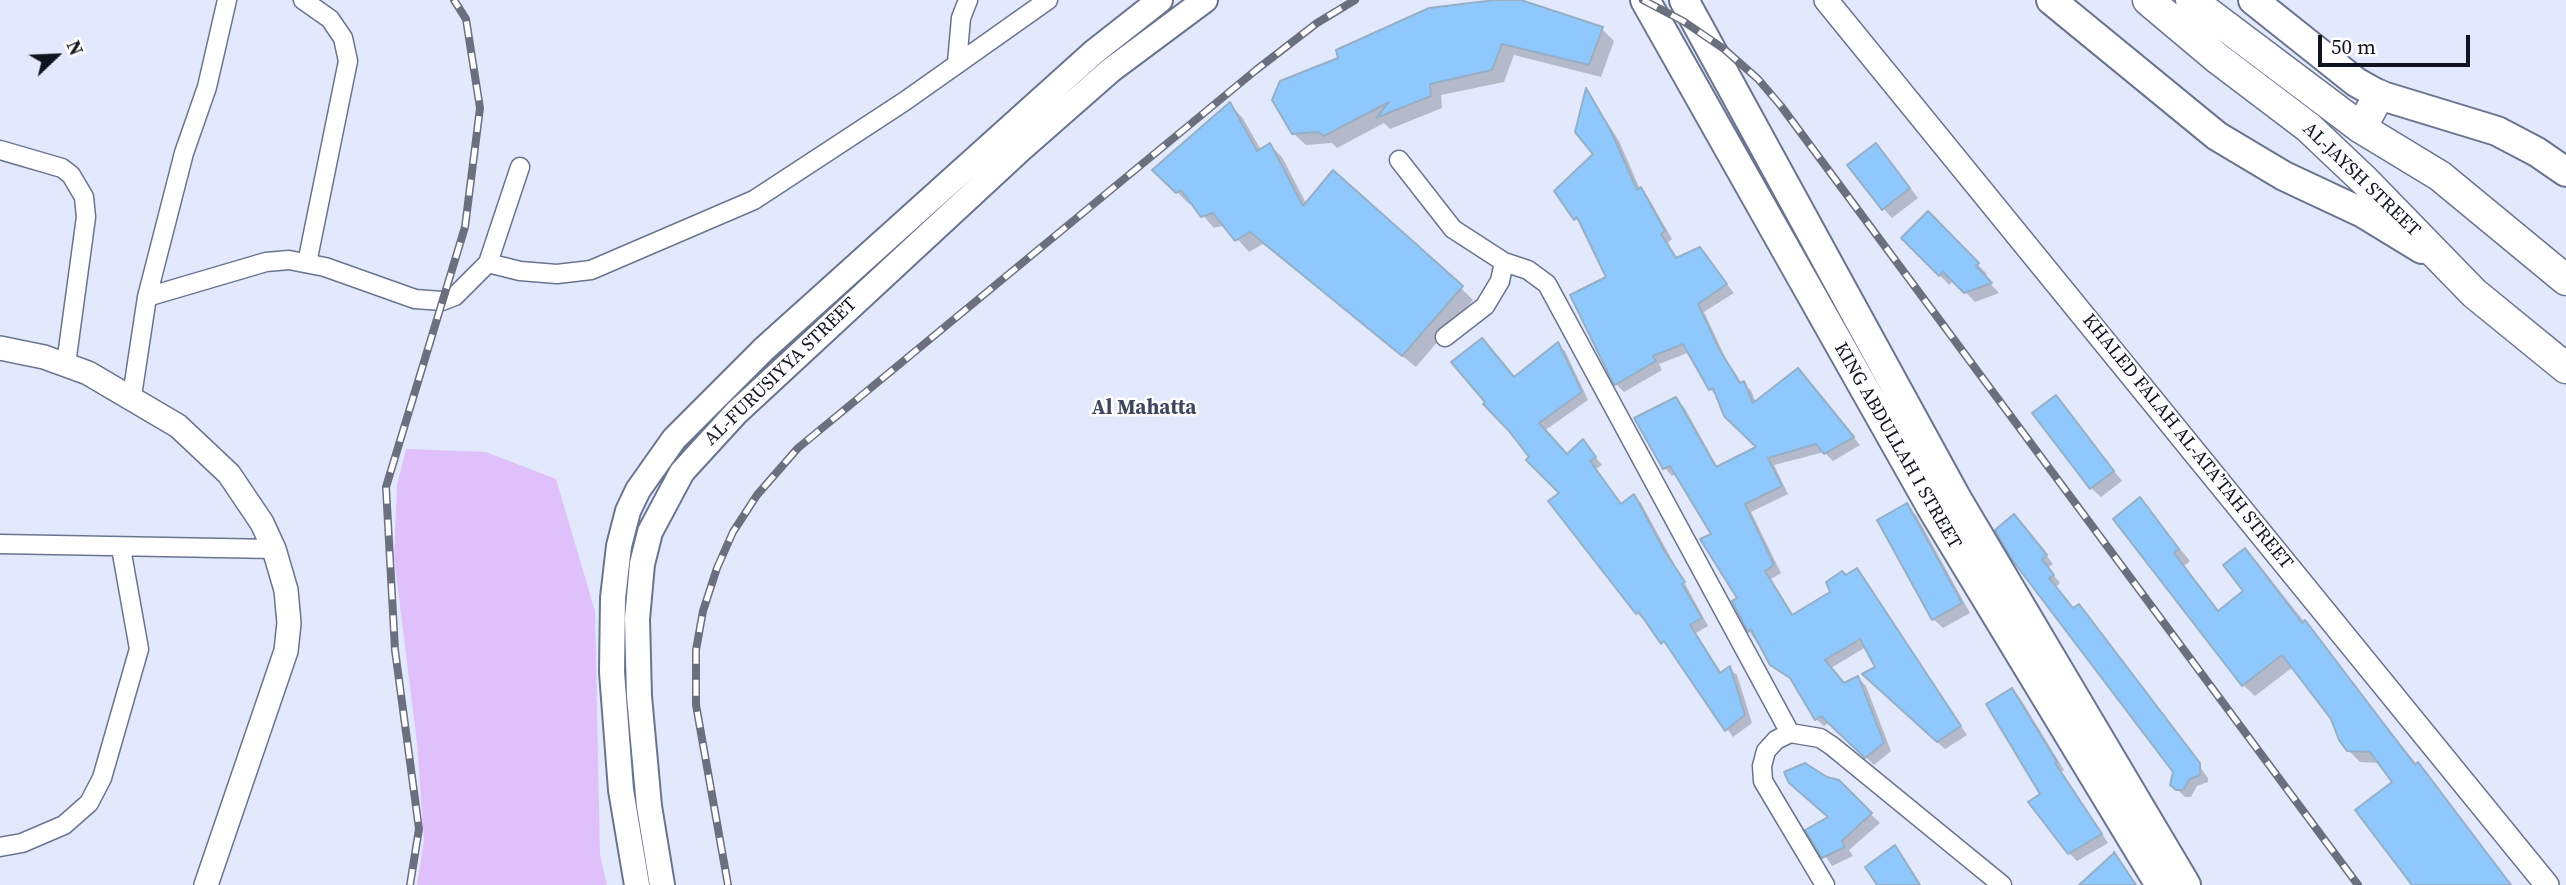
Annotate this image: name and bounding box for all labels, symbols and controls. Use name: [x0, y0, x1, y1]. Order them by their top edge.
north arrow: [21, 21, 91, 91]
scale bar: [2321, 21, 2473, 65]
text: 50 m: [2331, 32, 2376, 61]
text: N: [61, 36, 90, 59]
street label: AL-JAYSH STREET: [2298, 118, 2424, 242]
street label: AL-FURUSIYYA STREET: [700, 293, 862, 451]
street label: KHALED FALAH AL-ATA’TAH STREET: [2077, 310, 2297, 574]
street label: KING ABDULLAH I STREET: [1828, 339, 1966, 553]
district label: Al Mahatta: [1091, 396, 1197, 422]

